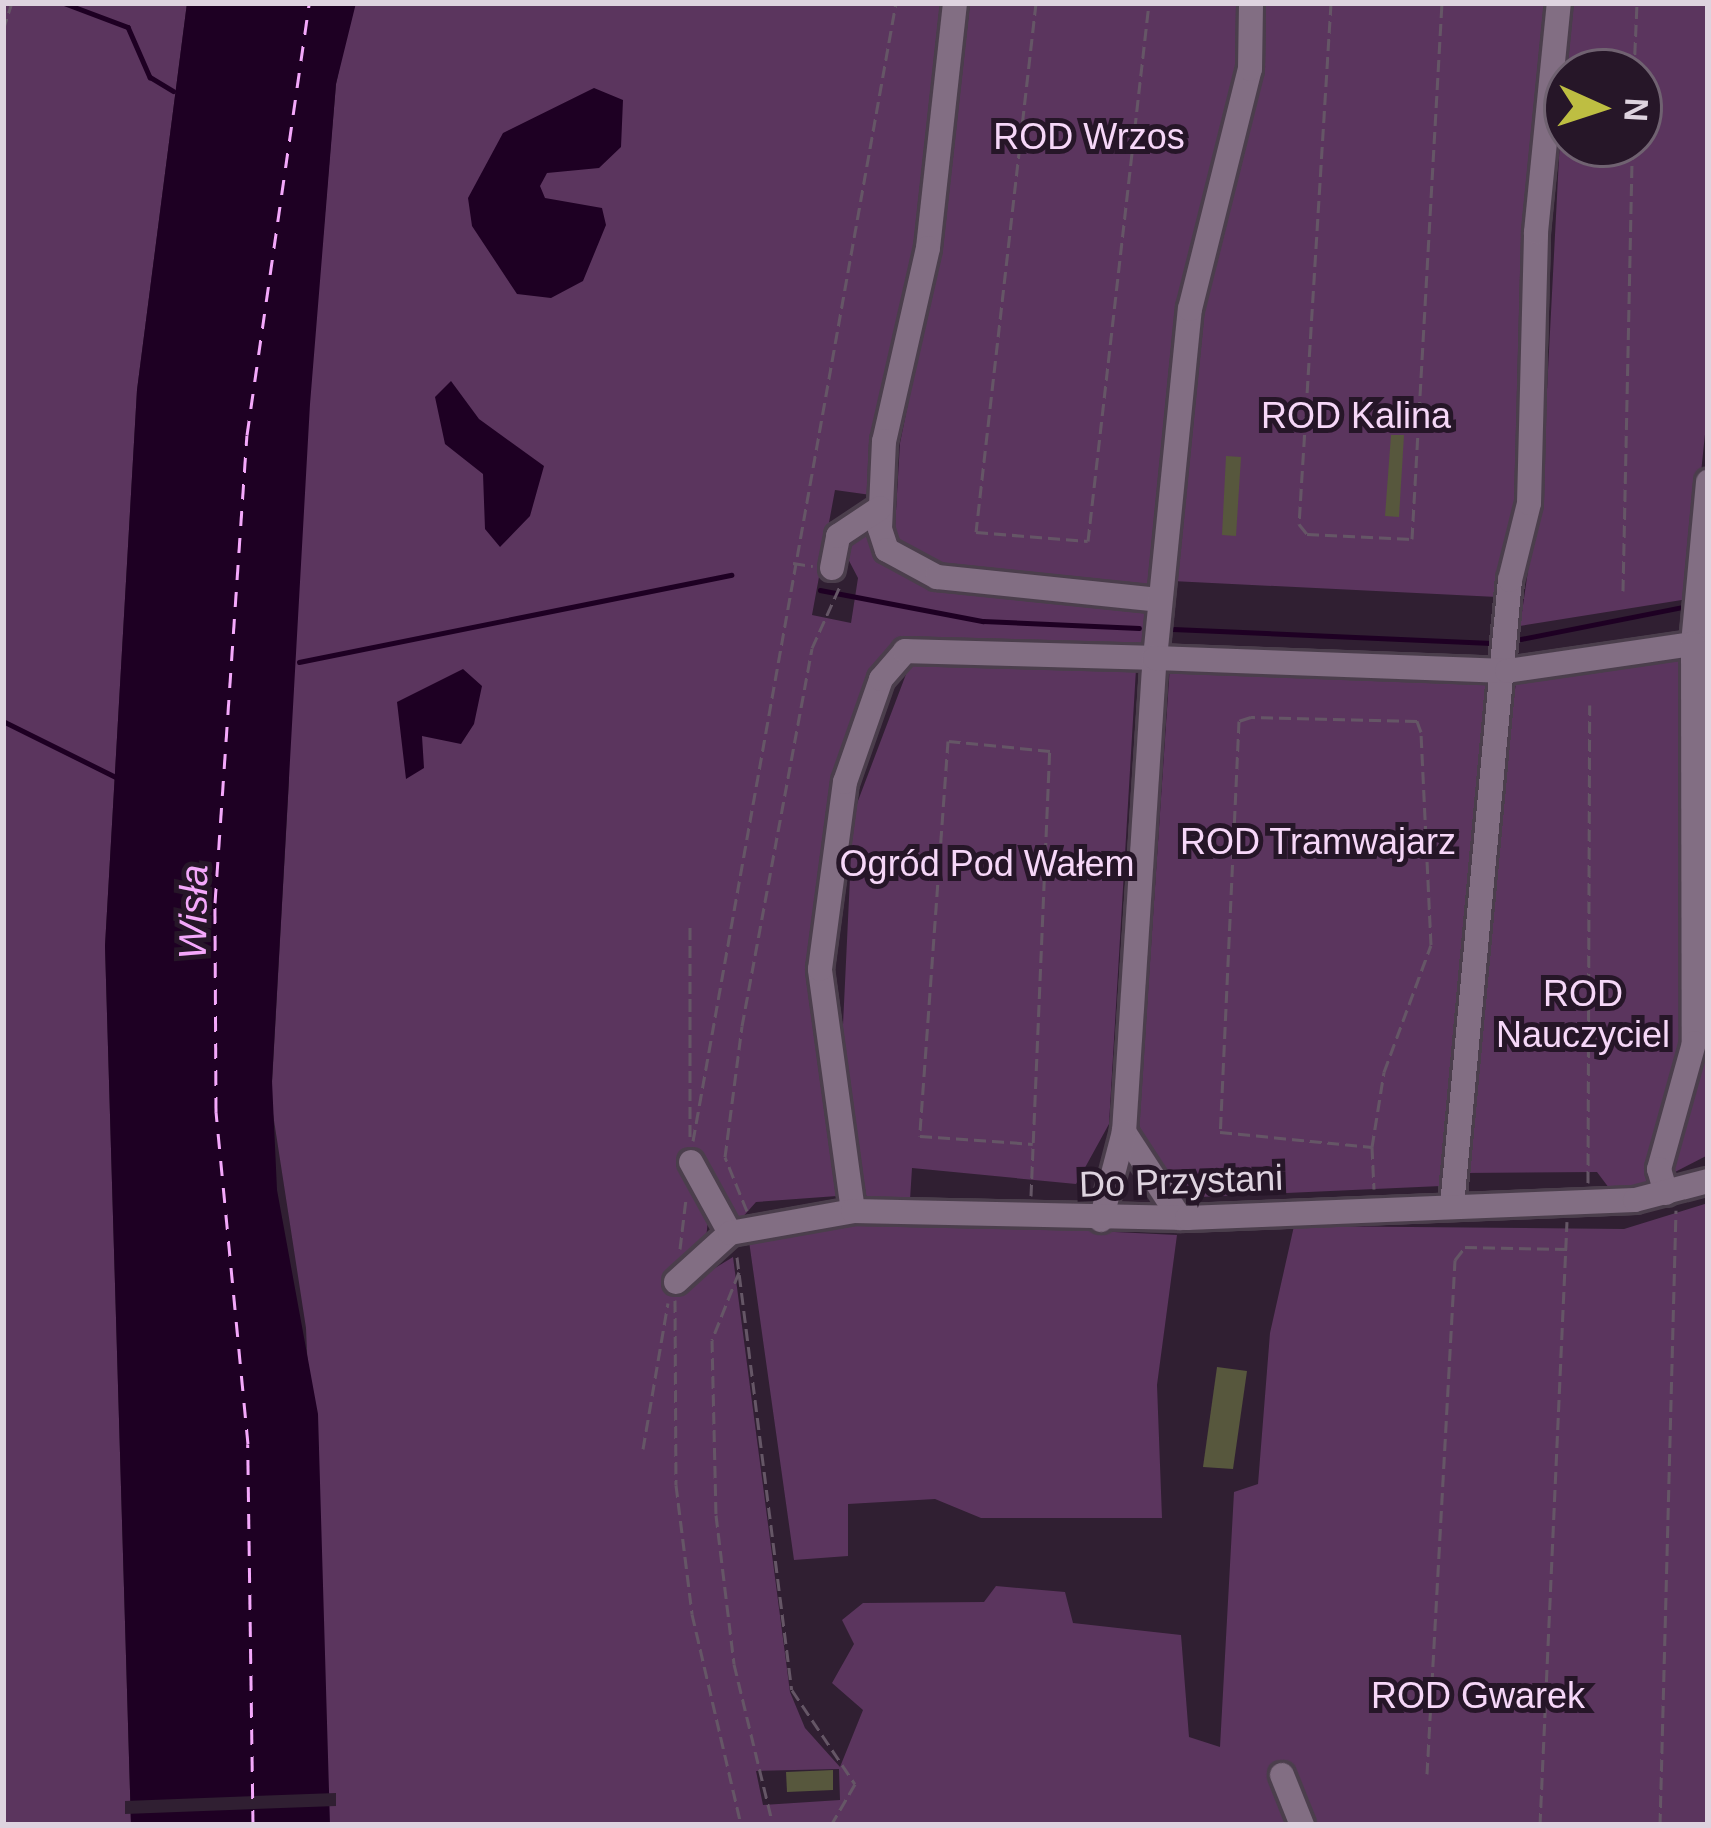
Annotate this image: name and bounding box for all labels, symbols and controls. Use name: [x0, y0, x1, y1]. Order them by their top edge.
north arrow: [1543, 48, 1663, 168]
text: N: [1617, 97, 1656, 123]
park label: ROD Wrzos: [993, 115, 1185, 159]
park label: ROD Kalina: [1261, 394, 1451, 438]
park label: ROD Tramwajarz: [1180, 820, 1456, 864]
park label: Ogród Pod Wałem: [840, 842, 1134, 886]
water label: Wisła: [170, 864, 218, 960]
park label: ROD Nauczyciel: [1496, 971, 1670, 1056]
street label: Do Przystani: [1078, 1156, 1284, 1206]
park label: ROD Gwarek: [1371, 1674, 1585, 1718]

